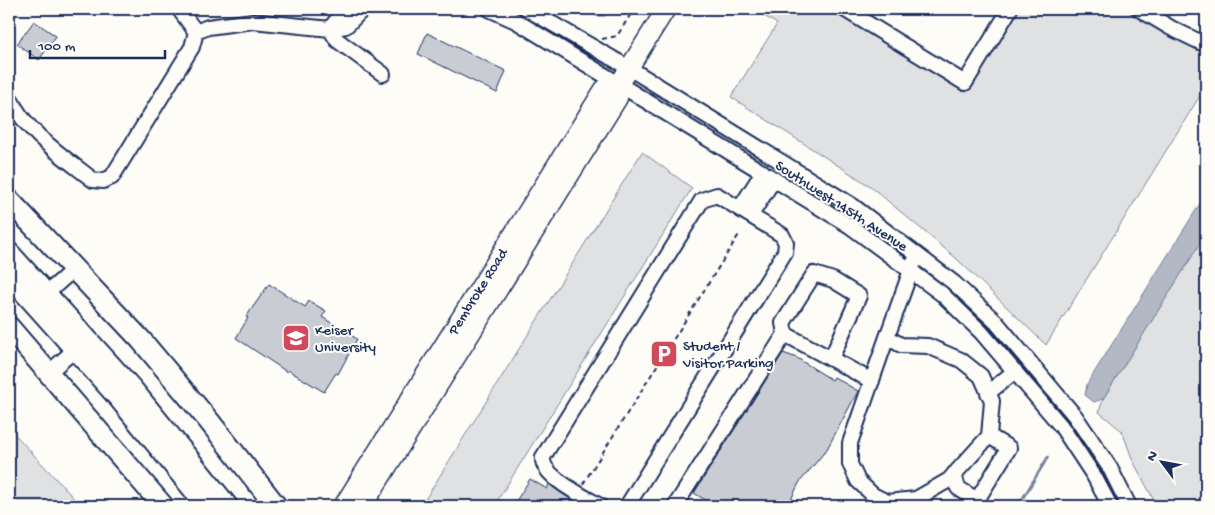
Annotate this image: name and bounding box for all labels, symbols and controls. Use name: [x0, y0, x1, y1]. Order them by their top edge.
scale bar: [30, 28, 165, 60]
text: 100 m: [37, 38, 76, 56]
street label: Southwest 145th Avenue: [771, 157, 911, 256]
street label: Pembroke Road: [444, 245, 513, 339]
place label: Keiser University: [315, 322, 377, 357]
school or university icon: Keiser University: [281, 323, 311, 353]
place label: Student / Visitor Parking: [682, 338, 774, 373]
parking icon: Student / Visitor Parking: [649, 339, 679, 369]
north arrow: [1138, 438, 1188, 488]
text: N: [1143, 448, 1163, 465]

